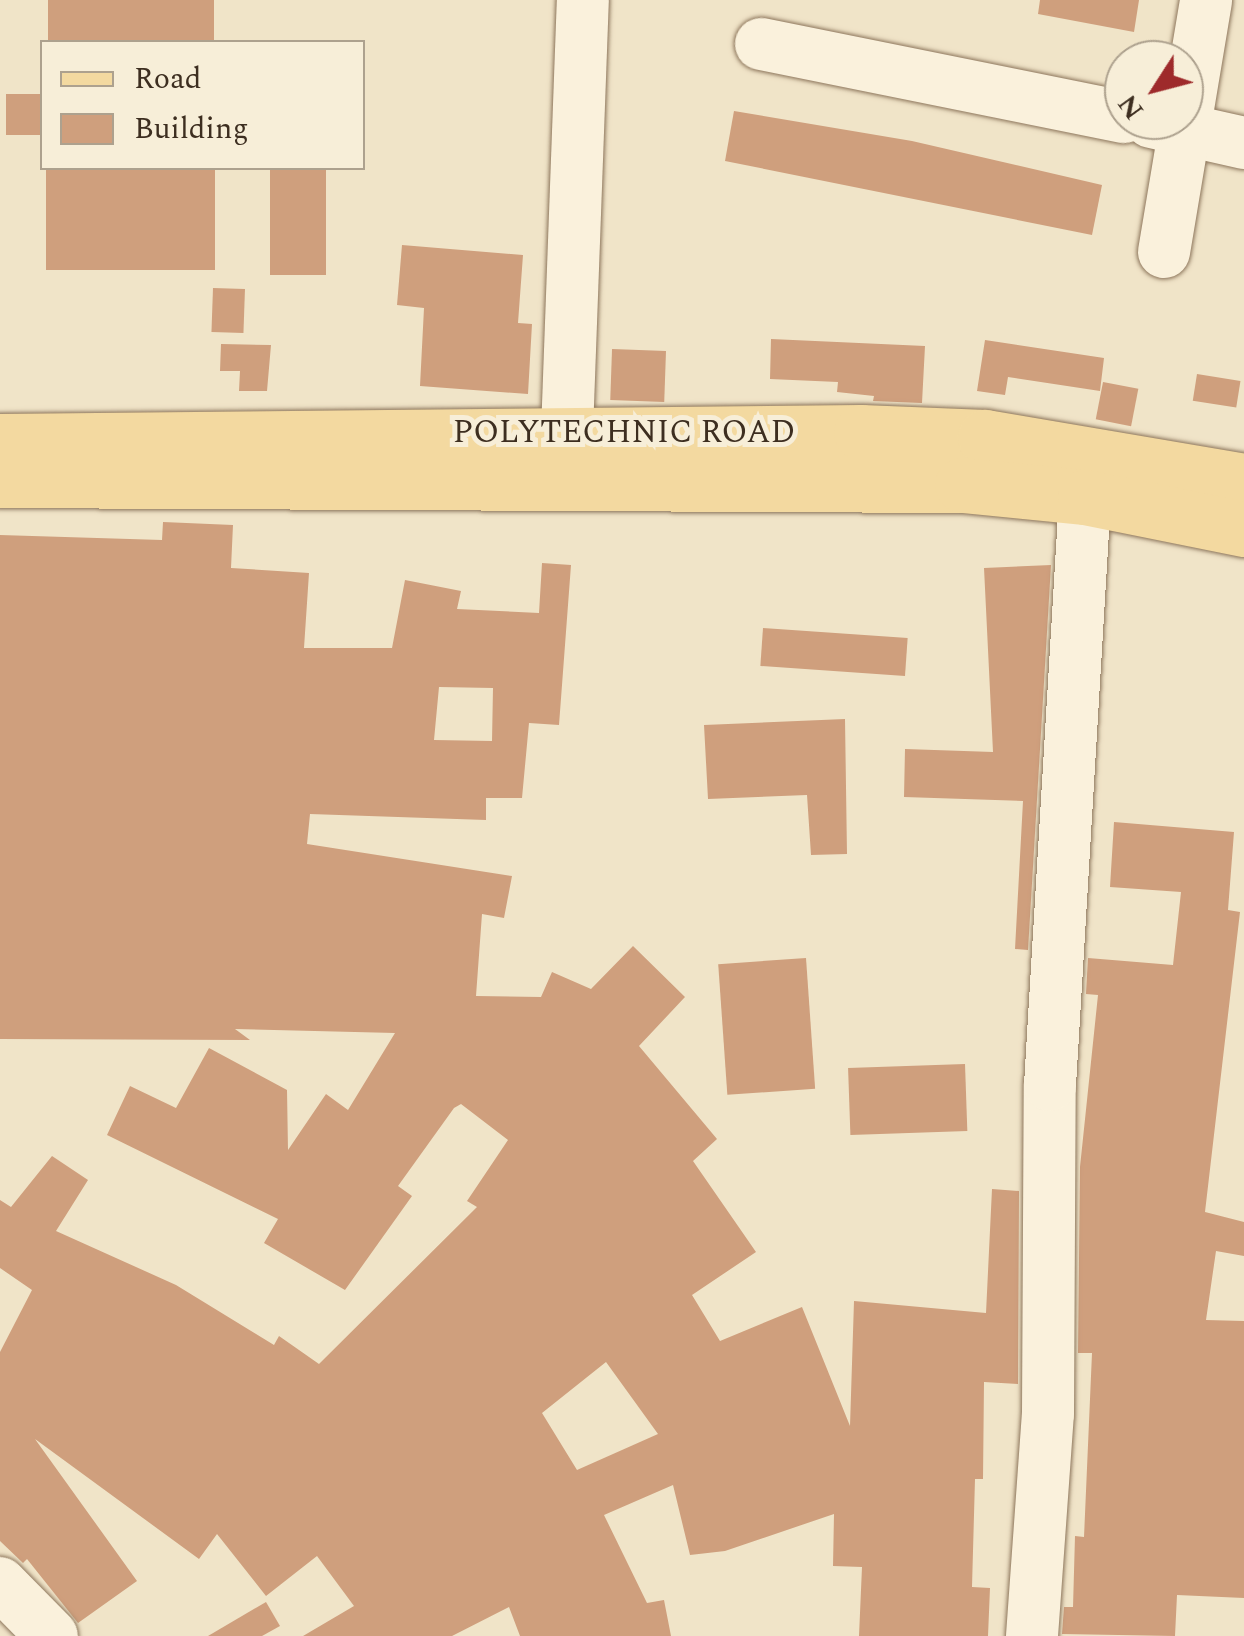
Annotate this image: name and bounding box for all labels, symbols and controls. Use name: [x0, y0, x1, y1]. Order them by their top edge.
legend: [40, 40, 365, 170]
north arrow: [1104, 40, 1204, 140]
text: Road: [134, 56, 202, 102]
text: N: [1107, 85, 1155, 129]
text: Building: [134, 106, 249, 152]
street label: POLYTECHNIC ROAD: [453, 414, 795, 452]

